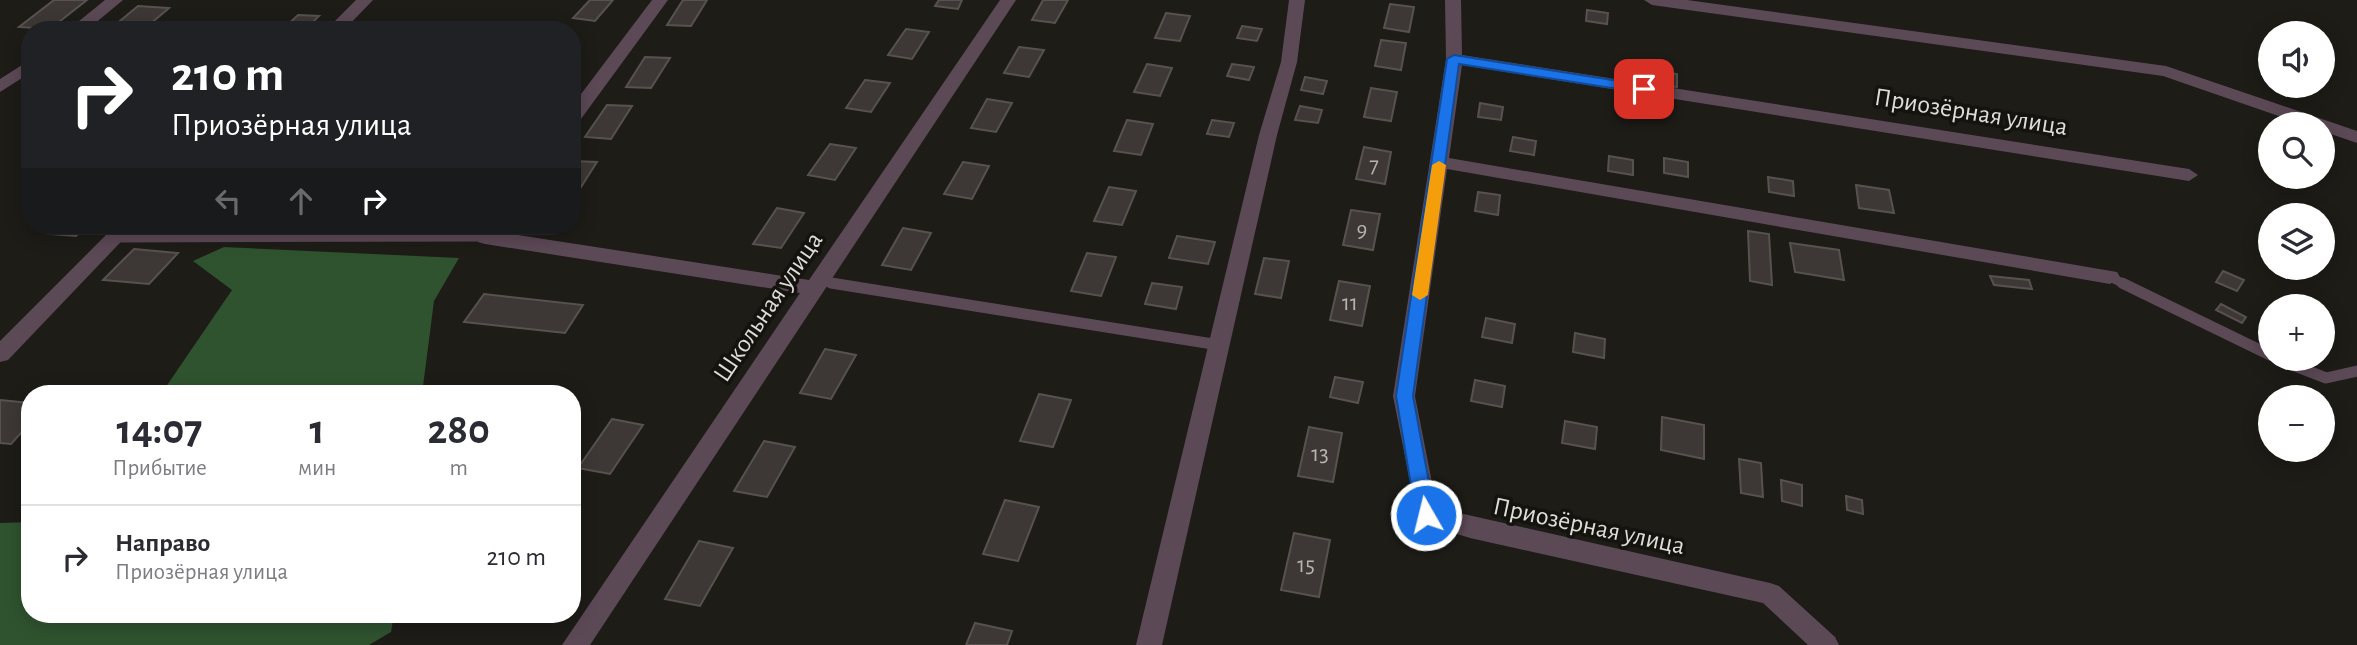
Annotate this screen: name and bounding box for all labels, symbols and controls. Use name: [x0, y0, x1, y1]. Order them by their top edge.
map controls: [2258, 21, 2335, 462]
button: sound: [2258, 21, 2335, 98]
icon: right: [56, 49, 147, 140]
text: 210 m: [171, 51, 284, 100]
pin: [1614, 59, 1674, 119]
icon: arrive: [1625, 70, 1663, 108]
street label: Приозёрная улица: [1872, 84, 2070, 140]
text: Приозёрная улица: [171, 109, 412, 141]
button: search: [2258, 112, 2335, 189]
house number: 7: [1369, 154, 1379, 177]
icon: left: [209, 182, 247, 220]
icon: ahead: [282, 182, 320, 220]
icon: right: [355, 182, 393, 220]
button: layers: [2258, 203, 2335, 280]
house number: 9: [1357, 219, 1367, 242]
street label: Школьная улица: [708, 227, 828, 387]
house number: 11: [1342, 292, 1358, 315]
button: +: [2258, 294, 2335, 371]
button: −: [2258, 385, 2335, 462]
text: 14:07: [117, 409, 202, 451]
text: 1: [310, 409, 325, 451]
text: 280: [427, 409, 490, 451]
house number: 13: [1311, 443, 1329, 466]
text: Прибытие: [112, 457, 207, 480]
text: мин: [298, 457, 336, 480]
text: m: [449, 457, 468, 480]
position arrow: [1389, 478, 1463, 552]
street label: Приозёрная улица: [1491, 493, 1687, 559]
text: Направо: [115, 530, 210, 556]
icon: right: [56, 539, 94, 577]
text: 210 m: [486, 544, 546, 570]
house number: 15: [1297, 554, 1315, 577]
text: Приозёрная улица: [115, 561, 288, 584]

